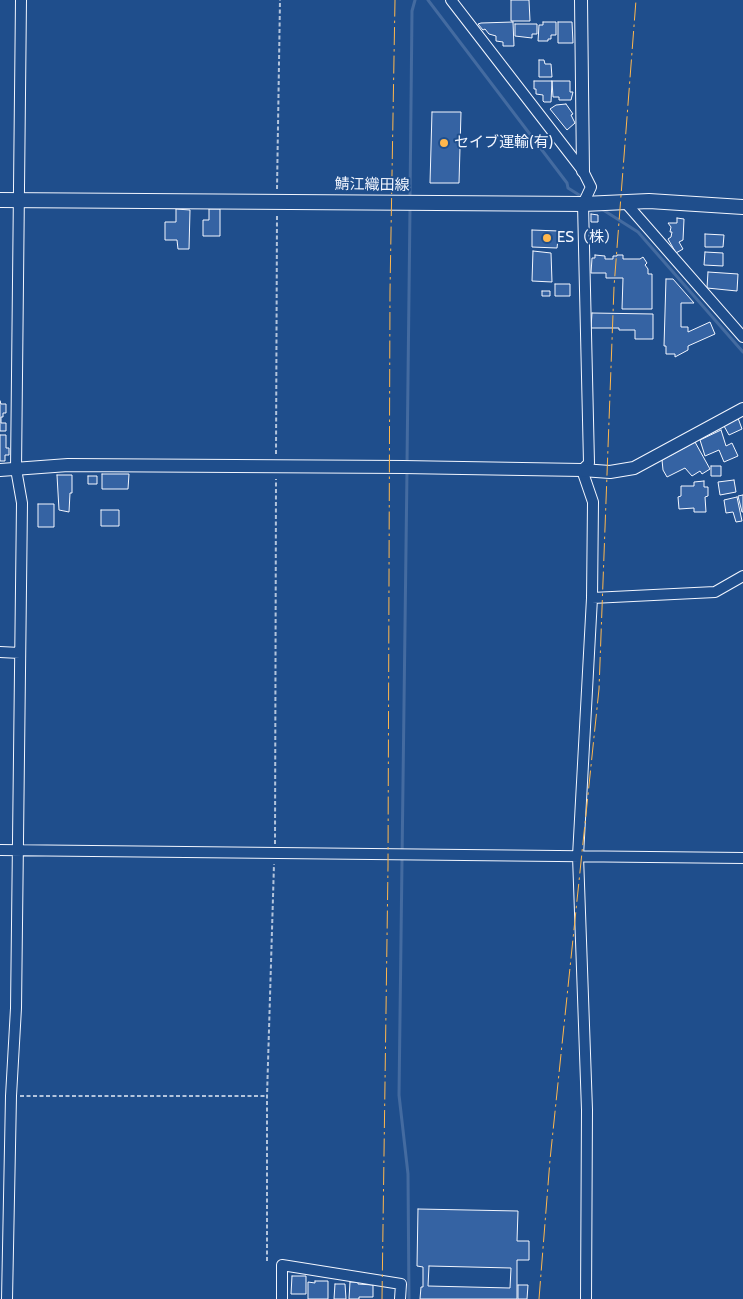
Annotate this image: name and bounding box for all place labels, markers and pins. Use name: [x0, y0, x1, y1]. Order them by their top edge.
place label: セイブ運輸(有): [454, 134, 553, 152]
marker: セイブ運輸(有): [438, 137, 450, 149]
place label: ES（株）: [557, 229, 619, 247]
marker: ES（株）: [541, 232, 553, 244]

